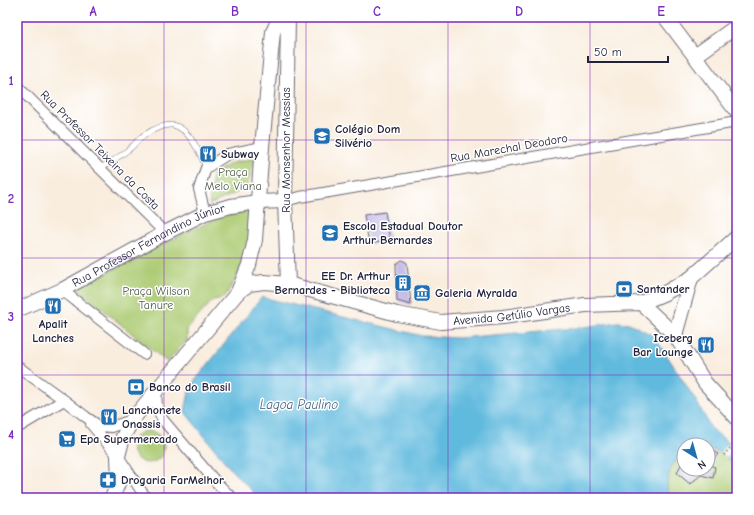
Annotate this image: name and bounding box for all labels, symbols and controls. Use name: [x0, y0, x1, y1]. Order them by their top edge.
text: A: [89, 4, 97, 19]
text: B: [231, 4, 239, 19]
text: C: [373, 4, 381, 19]
text: D: [515, 4, 523, 19]
text: E: [657, 4, 665, 19]
scale bar: [588, 38, 668, 64]
text: 50 m: [594, 45, 622, 59]
text: 1: [8, 73, 14, 88]
street label: Rua Monsenhor Messias: [279, 87, 293, 213]
street label: Rua Professor Teixeira da Costa: [38, 88, 162, 212]
place label: Colégio Dom Silvério: [335, 122, 400, 150]
school or university icon: Colégio Dom Silvério: [312, 126, 332, 146]
street label: Rua Marechal Deodoro: [449, 131, 569, 165]
restaurant icon: Subway: [198, 144, 218, 164]
place label: Subway: [221, 147, 260, 161]
park label: Praça Melo Viana: [204, 165, 262, 193]
text: 2: [8, 191, 14, 206]
street label: Rua Professor Fernandino Júnior: [70, 201, 227, 290]
place label: Escola Estadual Doutor Arthur Bernardes: [343, 219, 463, 247]
school or university icon: Escola Estadual Doutor Arthur Bernardes: [320, 223, 340, 243]
place label: EE Dr. Arthur Bernardes - Biblioteca: [274, 269, 390, 297]
building icon: EE Dr. Arthur Bernardes - Biblioteca: [393, 273, 413, 293]
bank icon: Santander: [614, 279, 634, 299]
place label: Santander: [637, 282, 690, 296]
museum icon: Galeria Myralda: [412, 283, 432, 303]
park label: Praça Wilson Tanure: [122, 284, 190, 312]
place label: Galeria Myralda: [435, 286, 517, 300]
restaurant icon: Apalit Lanches: [43, 296, 63, 316]
street label: Avenida Getúlio Vargas: [453, 300, 571, 328]
text: 3: [8, 309, 14, 324]
place label: Apalit Lanches: [32, 317, 74, 345]
place label: Iceberg Bar Lounge: [633, 331, 693, 359]
restaurant icon: Iceberg Bar Lounge: [696, 335, 716, 355]
bank icon: Banco do Brasil: [126, 377, 146, 397]
place label: Banco do Brasil: [149, 380, 231, 394]
water label: Lagoa Paulino: [260, 397, 338, 412]
place label: Lanchonete Onassis: [122, 403, 181, 431]
restaurant icon: Lanchonete Onassis: [99, 407, 119, 427]
text: 4: [8, 427, 14, 442]
supermarket icon: Epa Supermercado: [57, 429, 77, 449]
place label: Epa Supermercado: [80, 432, 178, 446]
north arrow: [676, 437, 716, 477]
text: N: [695, 457, 708, 472]
pharmacy icon: Drogaria FarMelhor: [98, 470, 118, 490]
place label: Drogaria FarMelhor: [121, 473, 224, 487]

